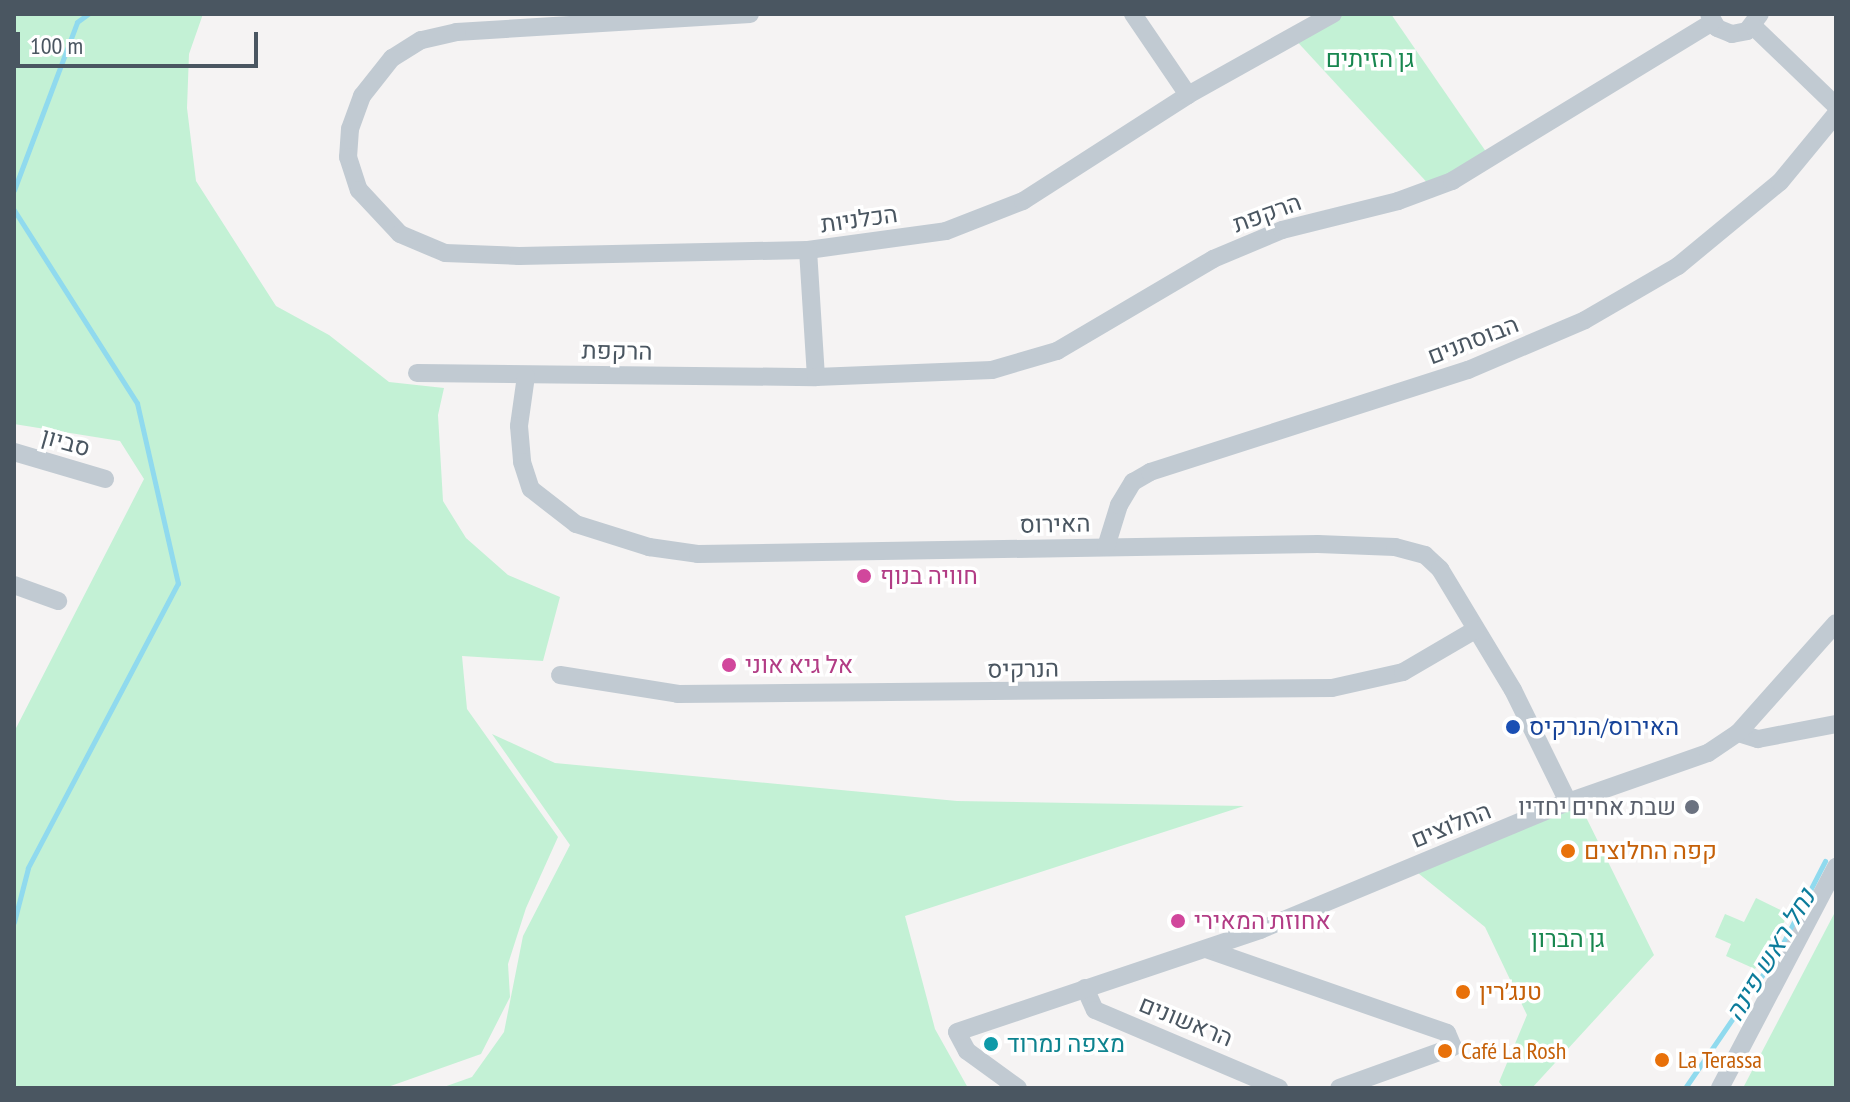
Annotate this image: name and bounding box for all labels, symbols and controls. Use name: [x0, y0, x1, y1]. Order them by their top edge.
scale bar: [20, 16, 262, 66]
text: 100 m: [30, 30, 83, 61]
park label: גן הזיתים: [1326, 45, 1414, 73]
street label: הרקפת: [1229, 187, 1305, 239]
street label: הכלניות: [819, 199, 899, 239]
street label: הבוסתנים: [1423, 309, 1523, 371]
street label: הרקפת: [581, 336, 653, 366]
street label: סביון: [38, 421, 94, 463]
street label: האירוס: [1019, 509, 1091, 539]
place label: חוויה בנוף: [880, 562, 978, 590]
marker: חוויה בנוף: [855, 567, 873, 585]
place label: אל גיא אוני: [745, 651, 853, 679]
street label: הנרקיס: [987, 654, 1059, 684]
marker: אל גיא אוני: [720, 656, 738, 674]
place label: האירוס/הנרקיס: [1529, 713, 1679, 741]
marker: האירוס/הנרקיס: [1504, 718, 1522, 736]
place label: שבת אחים יחדיו: [1518, 793, 1676, 821]
street label: החלוצים: [1407, 796, 1495, 854]
marker: שבת אחים יחדיו: [1683, 798, 1701, 816]
place label: קפה החלוצים: [1584, 837, 1717, 865]
marker: קפה החלוצים: [1559, 842, 1577, 860]
water label: נחל ראש פינה: [1718, 883, 1822, 1027]
place label: אחוזת המאירי: [1194, 907, 1331, 935]
marker: אחוזת המאירי: [1169, 912, 1187, 930]
park label: גן הברון: [1531, 925, 1605, 953]
place label: טנג׳רין: [1479, 978, 1542, 1006]
marker: טנג׳רין: [1454, 983, 1472, 1001]
street label: הראשונים: [1135, 989, 1237, 1053]
place label: מצפה נמרוד: [1007, 1030, 1125, 1058]
marker: מצפה נמרוד: [982, 1035, 1000, 1053]
place label: Café La Rosh: [1461, 1037, 1566, 1065]
marker: Café La Rosh: [1436, 1042, 1454, 1060]
place label: La Terassa: [1678, 1046, 1762, 1074]
marker: La Terassa: [1653, 1051, 1671, 1069]

